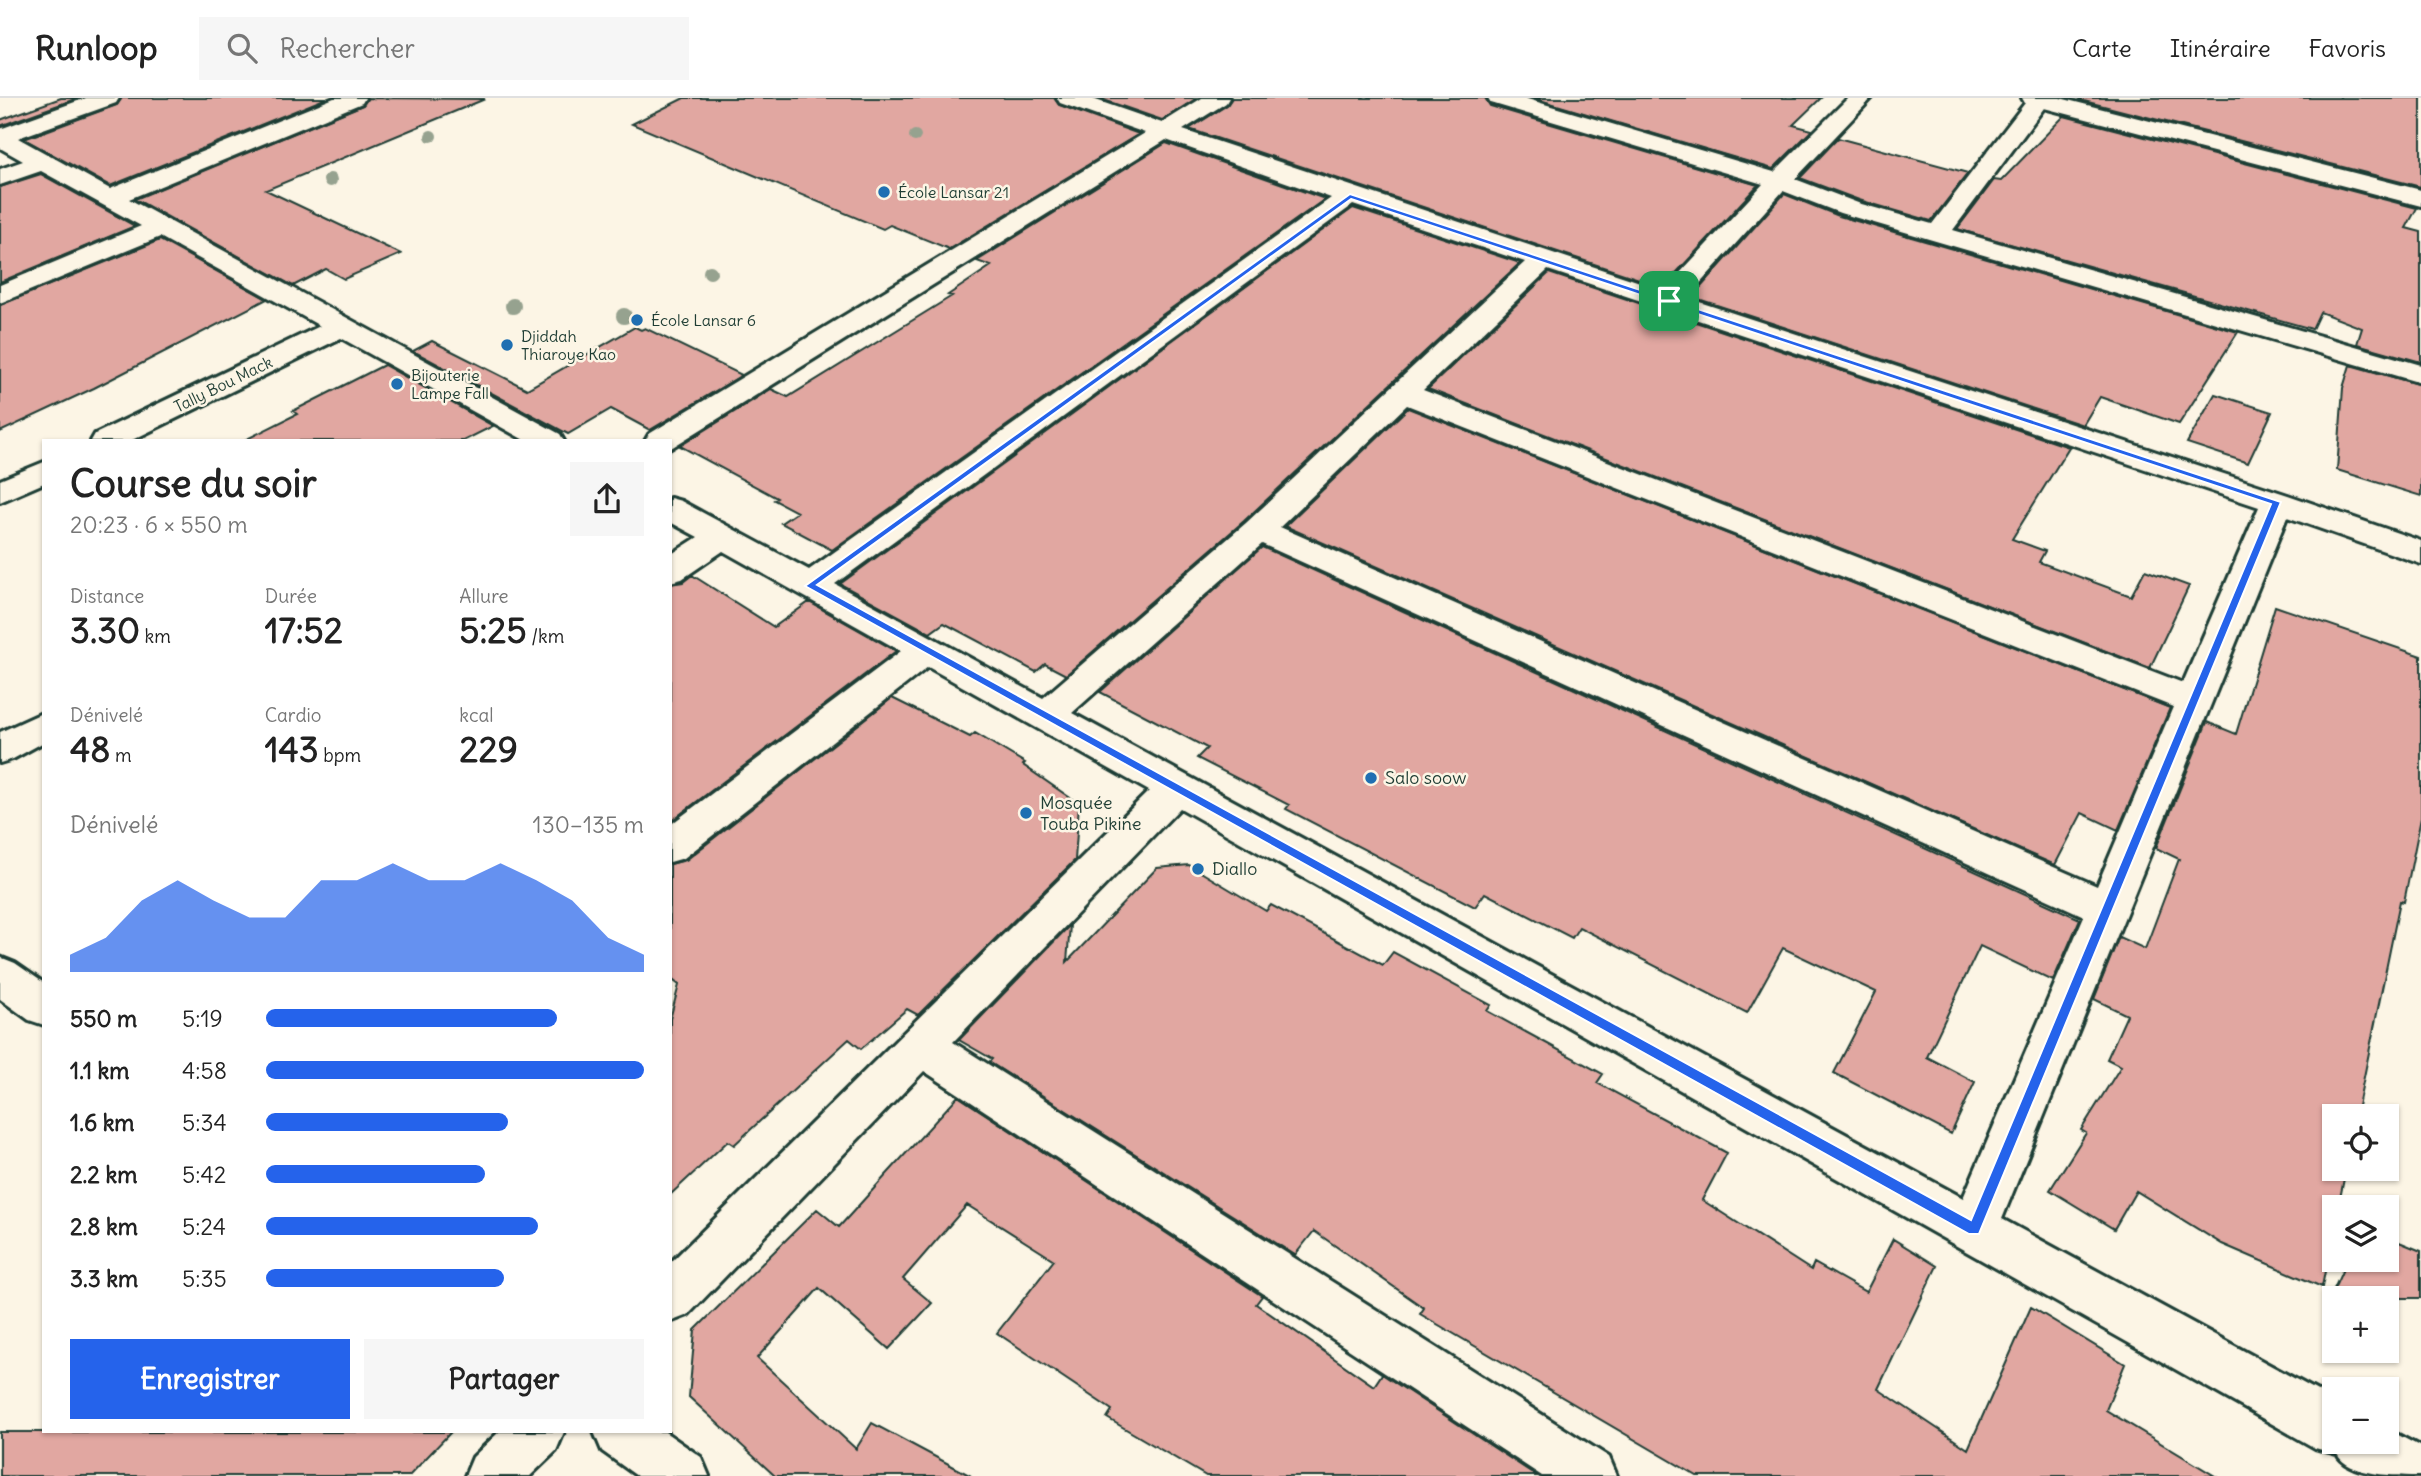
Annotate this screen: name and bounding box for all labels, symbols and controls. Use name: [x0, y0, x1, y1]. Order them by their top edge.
search box: [199, 17, 689, 80]
text: Runloop: [35, 27, 157, 69]
icon: search: [223, 29, 261, 67]
text: Rechercher: [279, 32, 415, 65]
text: Carte: [2072, 33, 2132, 63]
text: Itinéraire: [2170, 33, 2271, 63]
text: Favoris: [2309, 33, 2386, 63]
place label: École Lansar 21: [898, 182, 1009, 202]
marker: École Lansar 21: [876, 184, 892, 200]
pin: [1639, 271, 1699, 331]
icon: arrive: [1650, 282, 1688, 320]
place label: École Lansar 6: [651, 310, 756, 330]
marker: École Lansar 6: [629, 312, 645, 328]
place label: Djiddah Thiaroye Kao: [521, 326, 616, 364]
marker: Djiddah Thiaroye Kao: [499, 337, 515, 353]
street label: Tally Bou Mack: [170, 351, 276, 417]
place label: Bijouterie Lampe Fall: [411, 365, 489, 403]
marker: Bijouterie Lampe Fall: [389, 376, 405, 392]
text: Course du soir: [70, 460, 317, 507]
button: share: [570, 462, 644, 536]
text: 20:23 · 6 × 550 m: [70, 510, 248, 539]
text: Distance: [70, 584, 144, 608]
text: Durée: [265, 584, 317, 608]
text: Allure: [459, 584, 509, 608]
text: 3.30: [70, 608, 140, 652]
text: 17:52: [265, 608, 343, 652]
text: 5:25: [459, 608, 527, 652]
text: km: [140, 624, 171, 648]
text: /km: [527, 624, 564, 648]
text: Dénivelé: [70, 703, 143, 727]
text: Cardio: [265, 703, 322, 727]
text: kcal: [459, 703, 494, 727]
text: 48: [70, 727, 110, 771]
text: 143: [265, 727, 319, 771]
text: 229: [459, 727, 518, 771]
text: m: [110, 743, 132, 767]
text: bpm: [319, 743, 361, 767]
place label: Salo soow: [1385, 766, 1466, 789]
marker: Salo soow: [1363, 770, 1379, 786]
place label: Mosquée Touba Pikine: [1040, 791, 1142, 835]
marker: Mosquée Touba Pikine: [1018, 805, 1034, 821]
text: Dénivelé: [70, 810, 158, 839]
text: 130–135 m: [533, 810, 644, 839]
place label: Diallo: [1212, 857, 1257, 880]
marker: Diallo: [1190, 861, 1206, 877]
text: 550 m: [70, 1004, 137, 1033]
text: 5:19: [182, 1004, 223, 1033]
text: 1.1 km: [70, 1056, 129, 1085]
text: 4:58: [182, 1056, 227, 1085]
map controls: [2322, 1104, 2399, 1454]
button: locate: [2322, 1104, 2399, 1181]
text: 1.6 km: [70, 1108, 135, 1137]
text: 5:34: [182, 1108, 227, 1137]
text: 2.2 km: [70, 1160, 137, 1189]
text: 5:42: [182, 1160, 226, 1189]
button: layers: [2322, 1195, 2399, 1272]
text: 2.8 km: [70, 1212, 138, 1241]
text: 5:24: [182, 1212, 226, 1241]
text: 3.3 km: [70, 1264, 138, 1293]
text: 5:35: [182, 1264, 227, 1293]
button: +: [2322, 1286, 2399, 1363]
button: Enregistrer: [70, 1339, 350, 1419]
button: Partager: [364, 1339, 644, 1419]
button: −: [2322, 1377, 2399, 1454]

